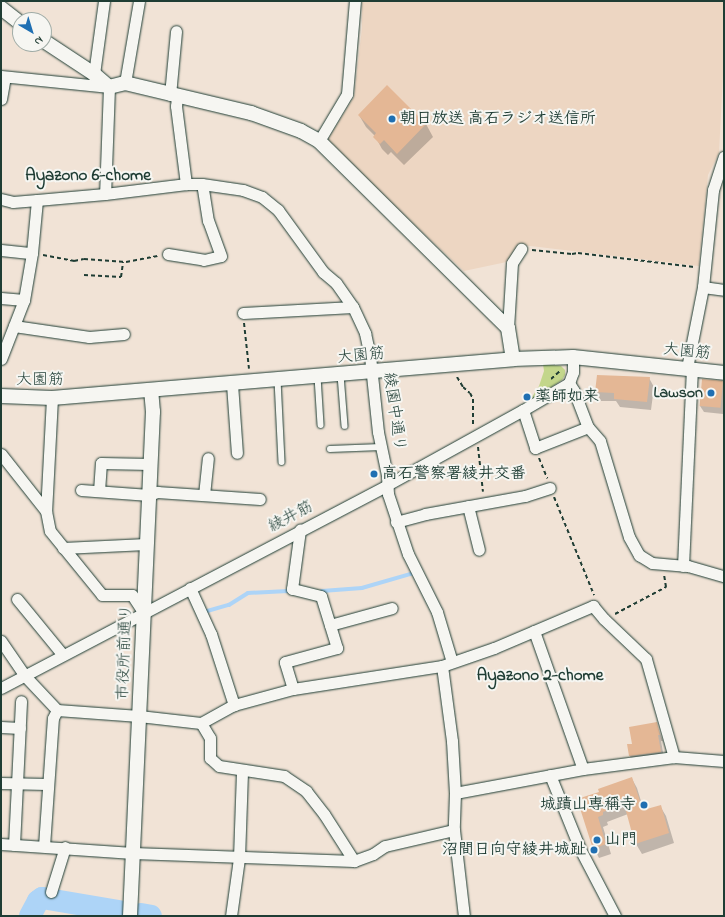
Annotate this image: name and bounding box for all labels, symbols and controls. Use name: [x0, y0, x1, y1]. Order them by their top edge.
north arrow: [12, 12, 52, 52]
text: N: [31, 32, 47, 49]
place label: 朝日放送 高石ラジオ送信所: [400, 109, 596, 129]
marker: 朝日放送 高石ラジオ送信所: [387, 114, 397, 124]
district label: Ayazono 6-chome: [25, 166, 151, 186]
street label: 大園筋: [662, 340, 712, 364]
street label: 大園筋: [336, 344, 386, 368]
street label: 大園筋: [16, 370, 64, 390]
street label: 綾園中通り: [379, 371, 409, 453]
place label: Lawson: [654, 383, 703, 403]
place label: 薬師如来: [535, 387, 599, 407]
marker: Lawson: [706, 388, 716, 398]
marker: 薬師如来: [522, 392, 532, 402]
place label: 高石警察署綾井交番: [382, 464, 526, 484]
marker: 高石警察署綾井交番: [369, 469, 379, 479]
street label: 綾井筋: [265, 497, 317, 537]
street label: 市役所前通り: [114, 604, 136, 700]
district label: Ayazono 2-chome: [477, 666, 603, 686]
place label: 城蹟山専稱寺: [540, 795, 636, 815]
marker: 城蹟山専稱寺: [639, 800, 649, 810]
place label: 山門: [605, 830, 637, 850]
marker: 山門: [592, 835, 602, 845]
place label: 沼間日向守綾井城趾: [442, 840, 586, 860]
marker: 沼間日向守綾井城趾: [589, 845, 599, 855]

